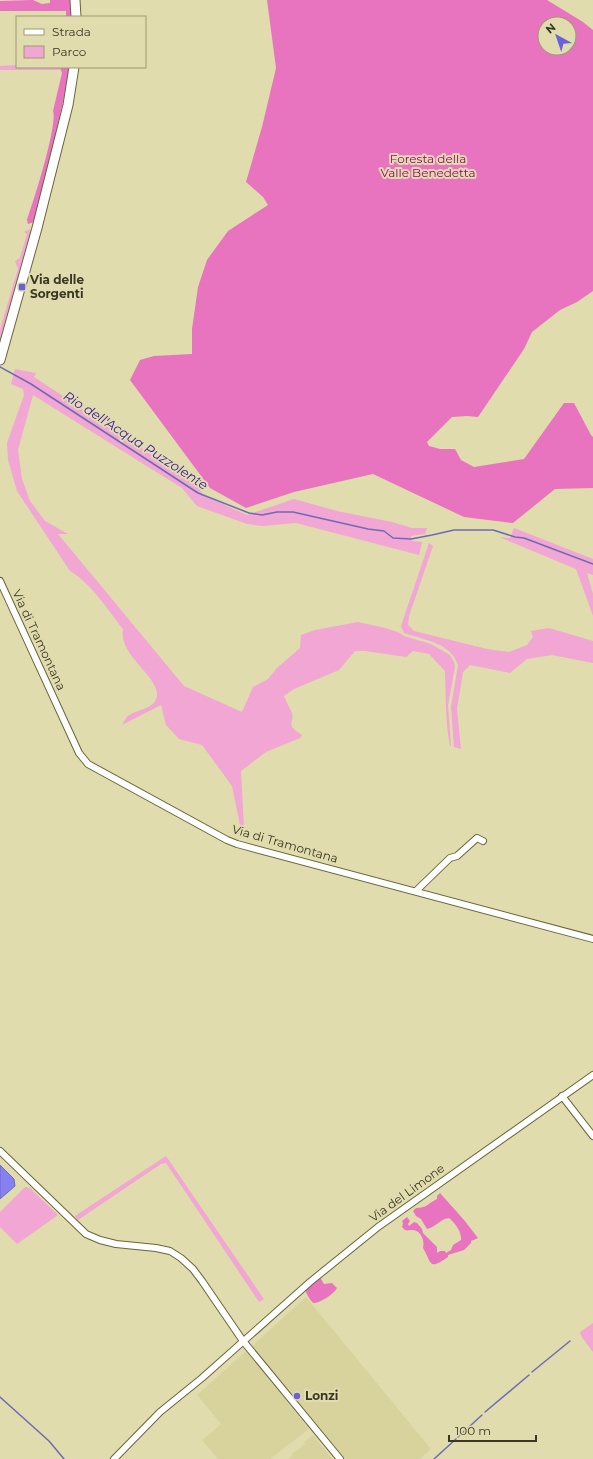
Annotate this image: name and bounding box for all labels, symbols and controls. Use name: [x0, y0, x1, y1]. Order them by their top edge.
legend: [16, 16, 146, 68]
north arrow: [537, 16, 577, 56]
text: N: [543, 20, 558, 37]
text: Strada: [52, 24, 91, 39]
text: Parco: [52, 44, 86, 59]
park label: Foresta della Valle Benedetta: [380, 151, 476, 180]
place label: Via delle Sorgenti: [29, 272, 84, 301]
marker: Via delle Sorgenti: [17, 282, 27, 292]
water label: Rio dell'Acqua Puzzolente: [61, 387, 211, 493]
street label: Via di Tramontana: [10, 587, 69, 693]
street label: Via di Tramontana: [230, 821, 340, 866]
street label: Via del Limone: [366, 1160, 447, 1225]
place label: Lonzi: [305, 1388, 339, 1403]
marker: Lonzi: [292, 1391, 302, 1401]
scale bar: [449, 1417, 536, 1443]
text: 100 m: [455, 1423, 491, 1438]

